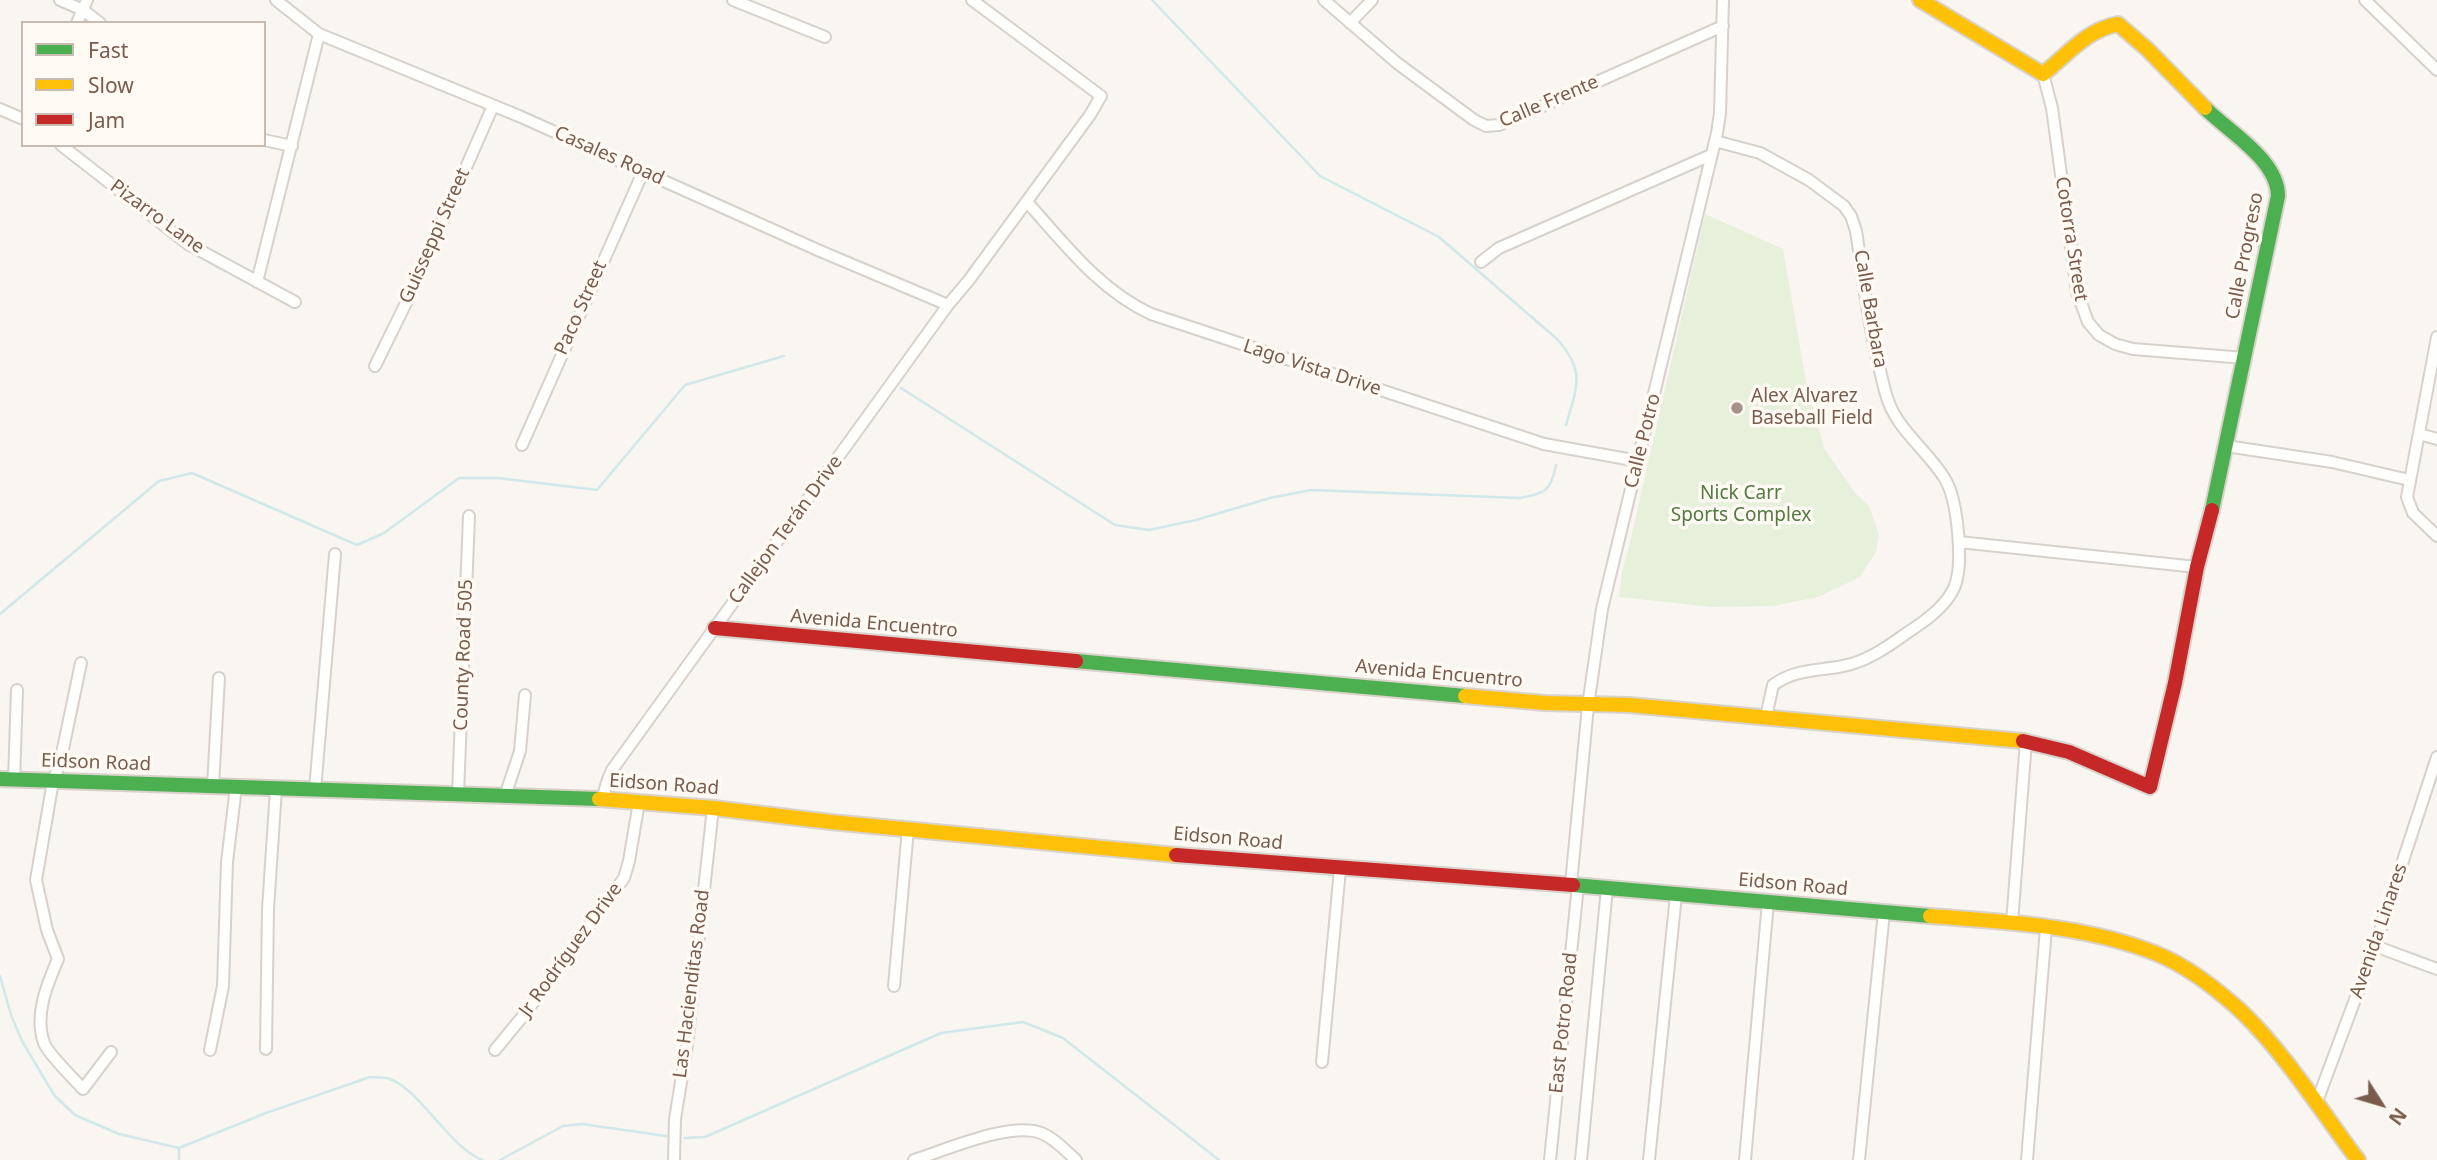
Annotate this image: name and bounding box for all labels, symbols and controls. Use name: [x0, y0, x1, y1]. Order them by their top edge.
legend: [21, 21, 266, 147]
text: Fast: [88, 36, 128, 64]
text: Slow: [88, 71, 134, 99]
street label: Calle Frente: [1496, 71, 1602, 133]
text: Jam: [88, 106, 125, 134]
street label: Casales Road: [551, 122, 667, 190]
street label: Guisseppi Street: [395, 165, 475, 307]
street label: Pizarro Lane: [105, 175, 209, 259]
street label: Cotorra Street: [2050, 175, 2092, 303]
street label: Calle Progreso: [2221, 190, 2269, 322]
street label: Calle Barbara: [1848, 248, 1892, 370]
street label: Paco Street: [550, 257, 612, 359]
street label: Lago Vista Drive: [1240, 335, 1384, 401]
place label: Alex Alvarez Baseball Field: [1751, 386, 1873, 430]
street label: Calle Potro: [1620, 391, 1666, 491]
marker: Alex Alvarez Baseball Field: [1729, 400, 1745, 416]
street label: Callejon Terán Drive: [724, 451, 848, 609]
park label: Nick Carr Sports Complex: [1671, 483, 1811, 527]
street label: County Road 505: [450, 579, 478, 731]
street label: Avenida Encuentro: [789, 605, 959, 643]
street label: Avenida Encuentro: [1354, 655, 1524, 693]
street label: Eidson Road: [41, 750, 151, 776]
street label: Eidson Road: [608, 770, 720, 800]
street label: Eidson Road: [1172, 823, 1284, 855]
street label: Avenida Linares: [2345, 861, 2413, 1001]
street label: Eidson Road: [1737, 869, 1849, 901]
street label: Jr Rodríguez Drive: [515, 878, 627, 1022]
street label: Las Hacienditas Road: [669, 888, 715, 1080]
street label: East Potro Road: [1545, 951, 1583, 1095]
north arrow: [2346, 1069, 2416, 1139]
text: N: [2383, 1103, 2413, 1131]

